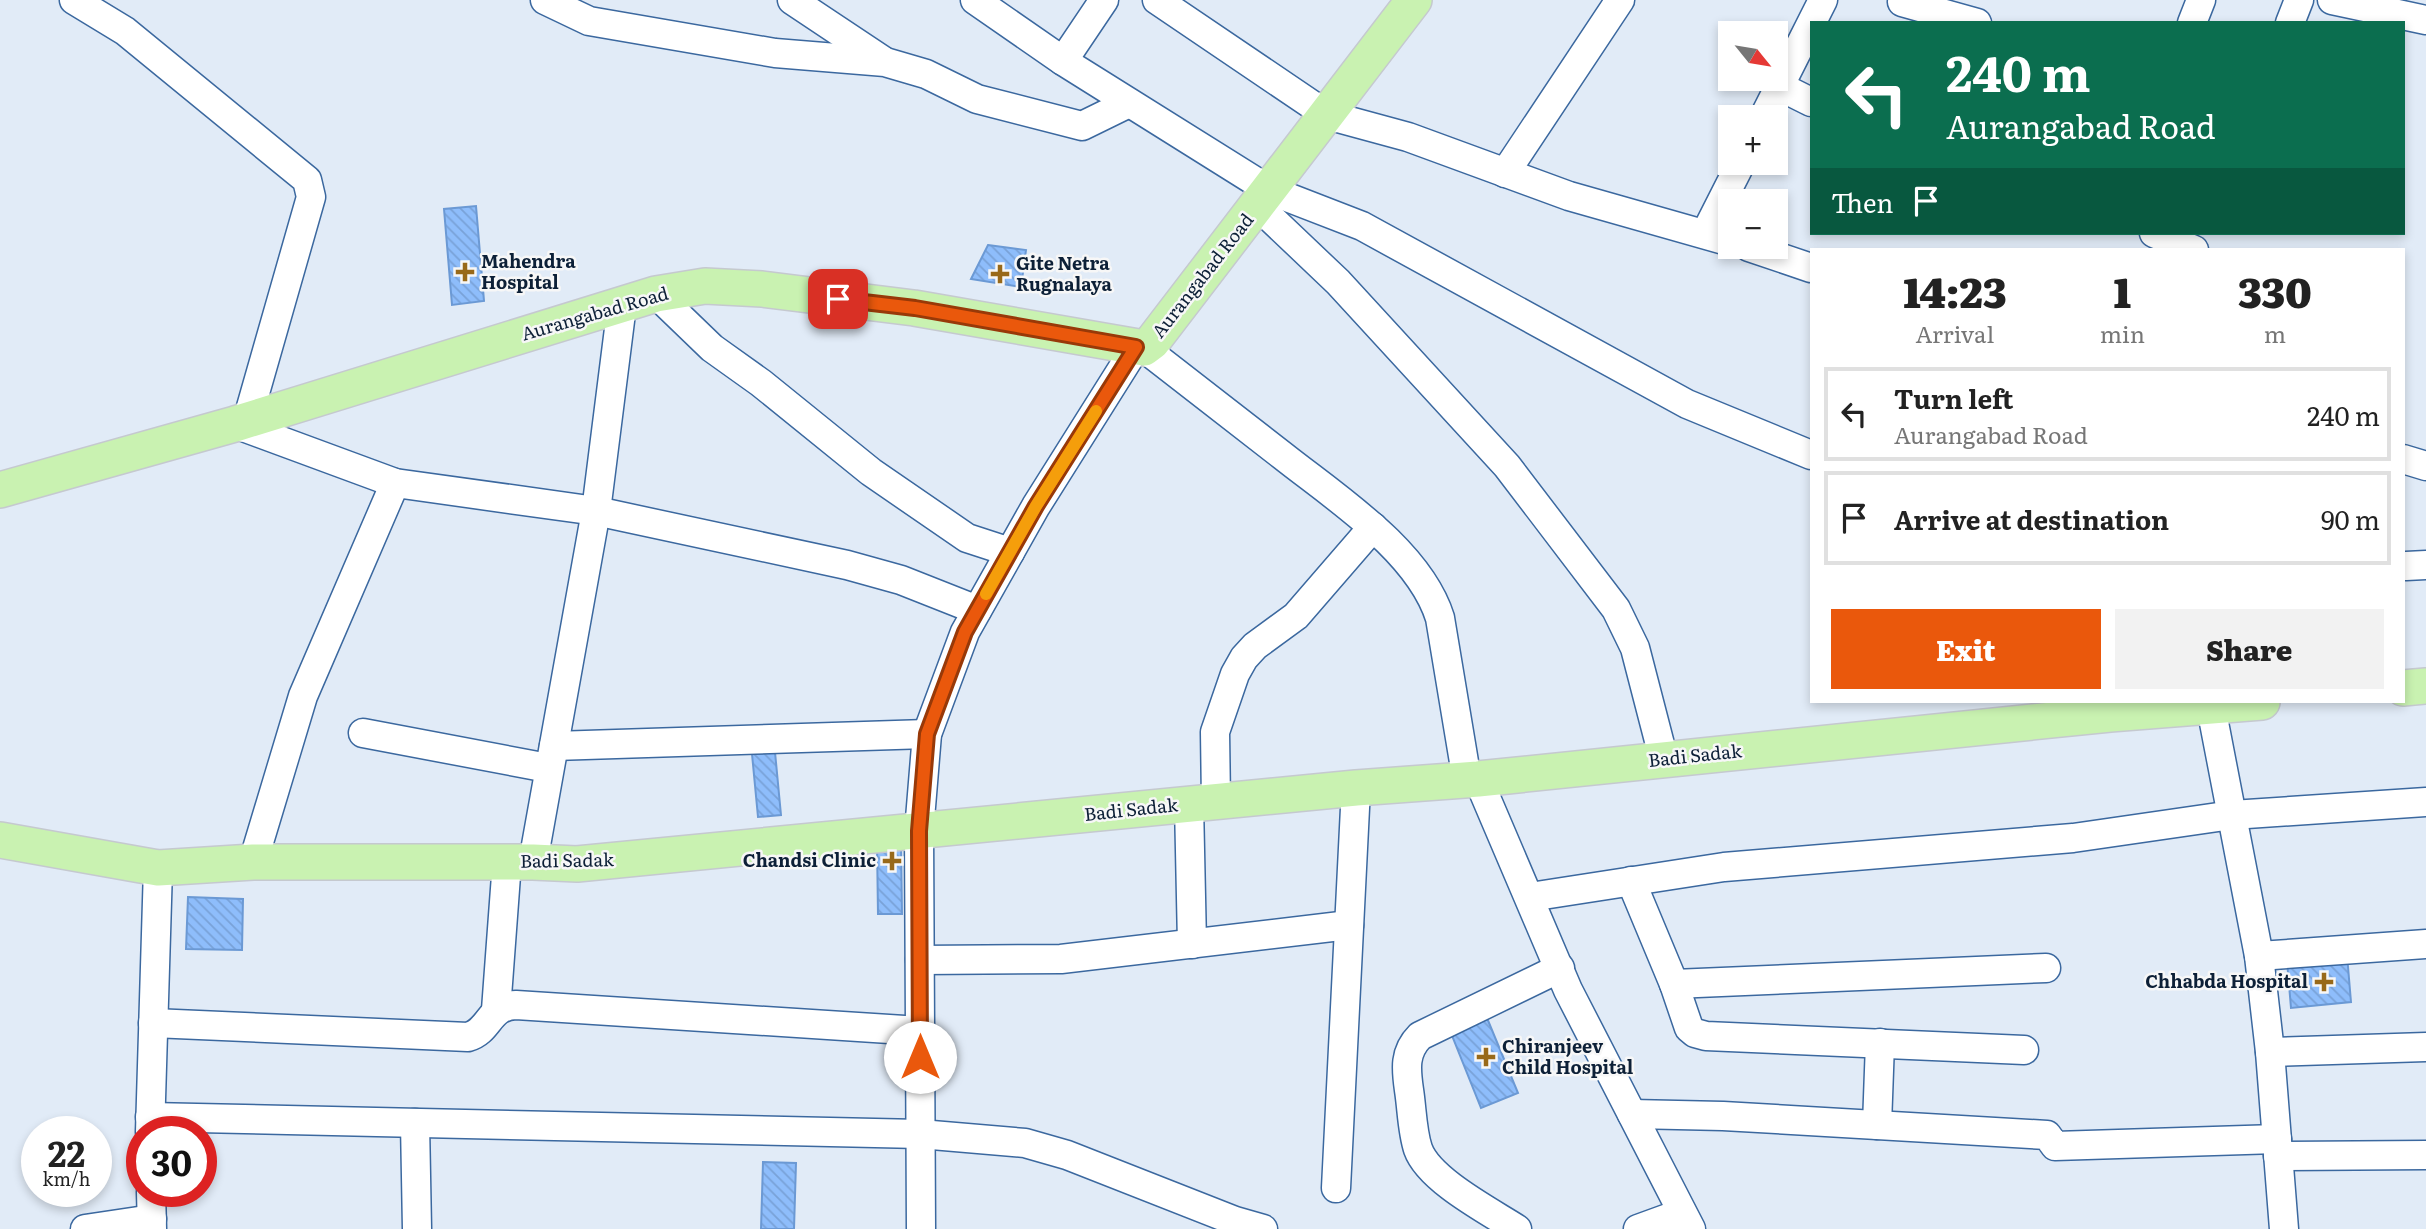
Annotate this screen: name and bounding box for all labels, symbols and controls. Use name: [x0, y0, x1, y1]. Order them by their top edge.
north arrow: [1718, 21, 1788, 91]
map controls: [1718, 21, 1788, 259]
text: 240 m: [1946, 34, 2091, 107]
icon: left: [1831, 49, 1922, 140]
text: Aurangabad Road: [1946, 101, 2216, 149]
button: +: [1718, 105, 1788, 175]
text: Then: [1831, 182, 1893, 221]
icon: arrive: [1907, 182, 1945, 220]
button: −: [1718, 189, 1788, 259]
street label: Aurangabad Road: [1144, 207, 1259, 343]
place label: Mahendra Hospital: [481, 247, 576, 295]
place label: Gite Netra Rugnalaya: [1016, 249, 1112, 297]
text: 14:23: [1903, 259, 2007, 321]
text: 1: [2113, 259, 2131, 321]
text: 330: [2238, 259, 2312, 321]
marker: Mahendra Hospital: [455, 262, 475, 282]
marker: Gite Netra Rugnalaya: [990, 264, 1010, 284]
pin: [808, 269, 868, 329]
street label: Aurangabad Road: [518, 279, 671, 346]
icon: arrive: [819, 280, 857, 318]
text: Arrival: [1916, 316, 1994, 350]
text: min: [2100, 316, 2145, 350]
text: m: [2264, 316, 2286, 350]
text: Turn left: [1894, 378, 2013, 417]
icon: left: [1835, 395, 1873, 433]
text: 240 m: [2307, 395, 2380, 434]
text: Aurangabad Road: [1894, 417, 2088, 451]
icon: arrive: [1835, 499, 1873, 537]
text: Arrive at destination: [1894, 499, 2169, 538]
text: 90 m: [2321, 499, 2380, 538]
button: Exit: [1831, 609, 2101, 689]
button: Share: [2115, 609, 2384, 689]
street label: Badi Sadak: [1647, 736, 1744, 773]
street label: Badi Sadak: [1083, 790, 1180, 827]
street label: Badi Sadak: [520, 845, 615, 874]
place label: Chandsi Clinic: [743, 846, 876, 873]
marker: Chandsi Clinic: [882, 851, 902, 871]
place label: Chhabda Hospital: [2145, 967, 2308, 994]
marker: Chhabda Hospital: [2314, 972, 2334, 992]
position arrow: [883, 1020, 957, 1094]
place label: Chiranjeev Child Hospital: [1502, 1032, 1634, 1080]
marker: Chiranjeev Child Hospital: [1476, 1047, 1496, 1067]
speed limit sign: 30: [126, 1116, 217, 1207]
text: 22: [48, 1126, 85, 1178]
text: km/h: [43, 1165, 90, 1192]

